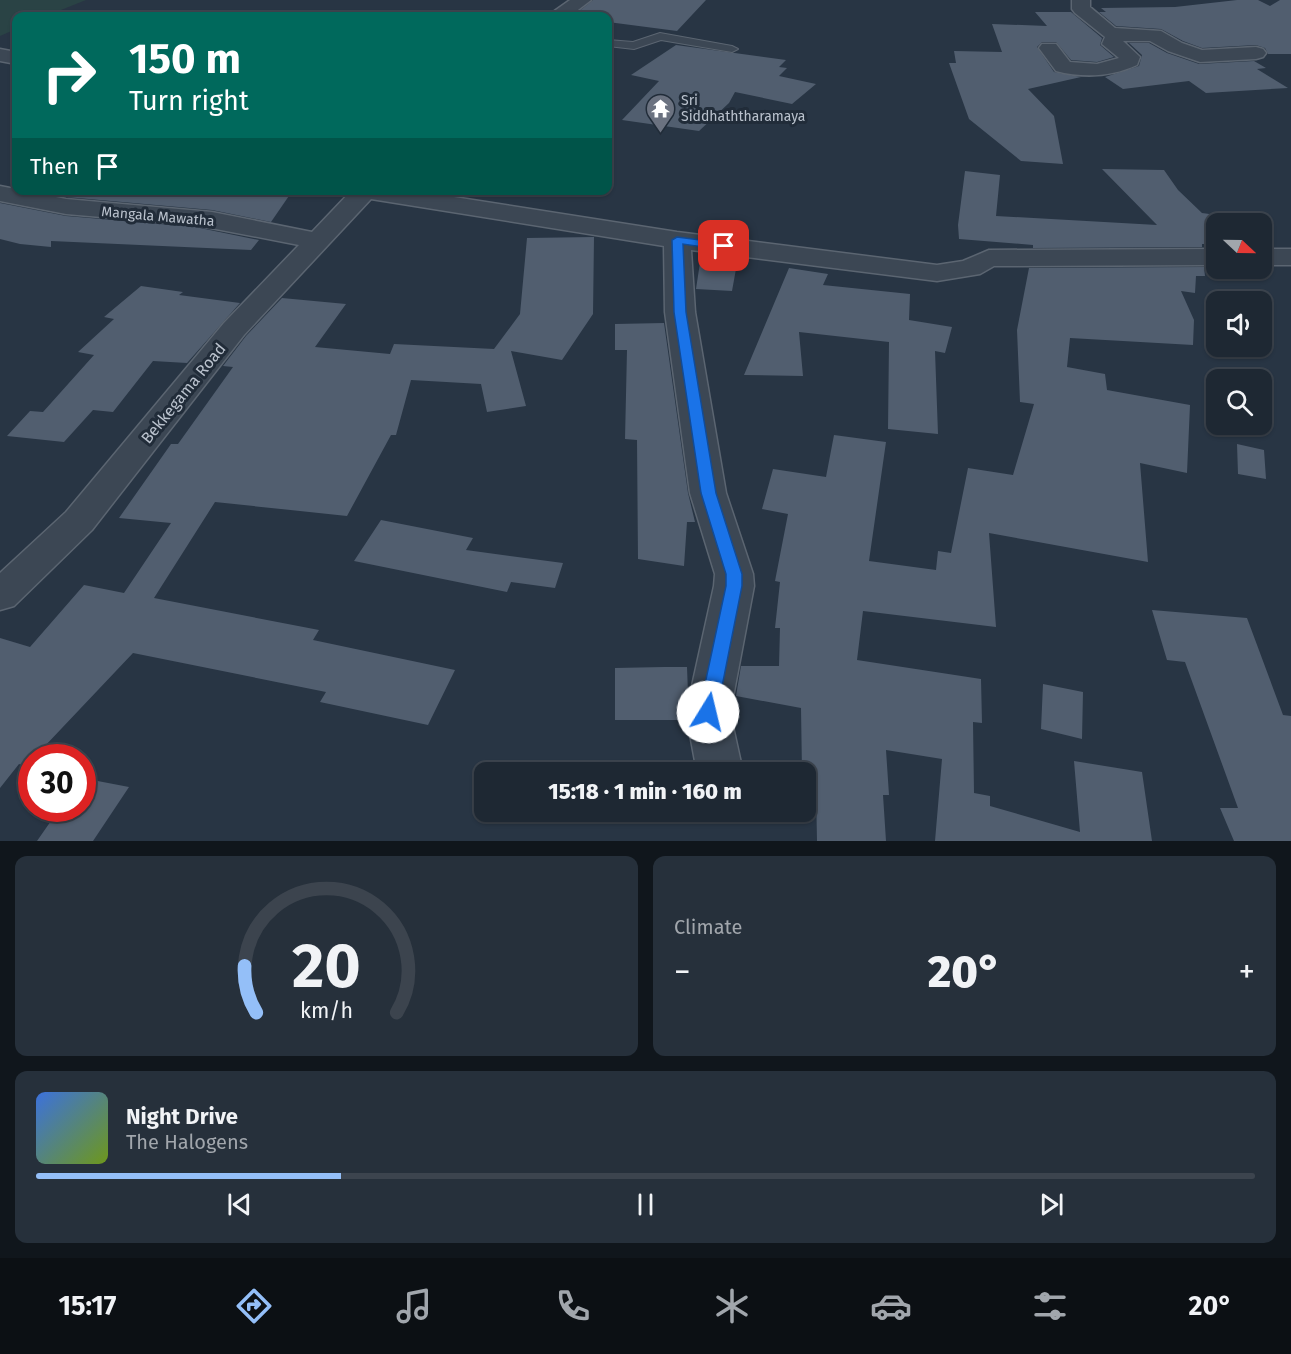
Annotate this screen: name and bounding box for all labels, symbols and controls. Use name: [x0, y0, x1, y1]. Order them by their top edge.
text: 150 m: [129, 34, 241, 84]
icon: right: [30, 36, 108, 114]
text: Turn right: [129, 85, 249, 117]
temple icon: Sri Siddhaththaramaya: [644, 92, 676, 134]
place label: Sri Siddhaththaramaya: [681, 92, 806, 125]
icon: arrive: [91, 150, 124, 183]
text: Then: [30, 153, 79, 180]
street label: Mangala Mawatha: [101, 203, 215, 230]
north arrow: [1206, 213, 1272, 279]
map controls: [1206, 213, 1272, 435]
pin: [698, 220, 749, 271]
icon: arrive: [707, 229, 740, 262]
button: sound: [1206, 291, 1272, 357]
street label: Bekkegama Road: [137, 339, 230, 447]
button: search: [1206, 369, 1272, 435]
position arrow: [676, 680, 740, 744]
speed limit sign: 30: [18, 744, 96, 822]
text: 15:18 · 1 min · 160 m: [548, 778, 742, 805]
text: Climate: [674, 915, 742, 939]
text: 20: [292, 929, 361, 1004]
text: 20°: [928, 945, 1001, 999]
text: −: [674, 952, 691, 992]
text: +: [1239, 952, 1255, 992]
text: km/h: [300, 998, 353, 1024]
text: Night Drive: [126, 1103, 238, 1130]
text: The Halogens: [126, 1130, 248, 1154]
icon: previous: [223, 1188, 256, 1221]
icon: pause: [629, 1188, 662, 1221]
icon: next: [1035, 1188, 1068, 1221]
icon: directions: [233, 1285, 275, 1327]
icon: music: [393, 1285, 435, 1327]
icon: phone: [552, 1285, 594, 1327]
icon: climate: [711, 1285, 753, 1327]
icon: car: [870, 1285, 912, 1327]
icon: filters: [1029, 1285, 1071, 1327]
text: 15:17: [59, 1290, 116, 1322]
text: 20°: [1189, 1290, 1232, 1322]

